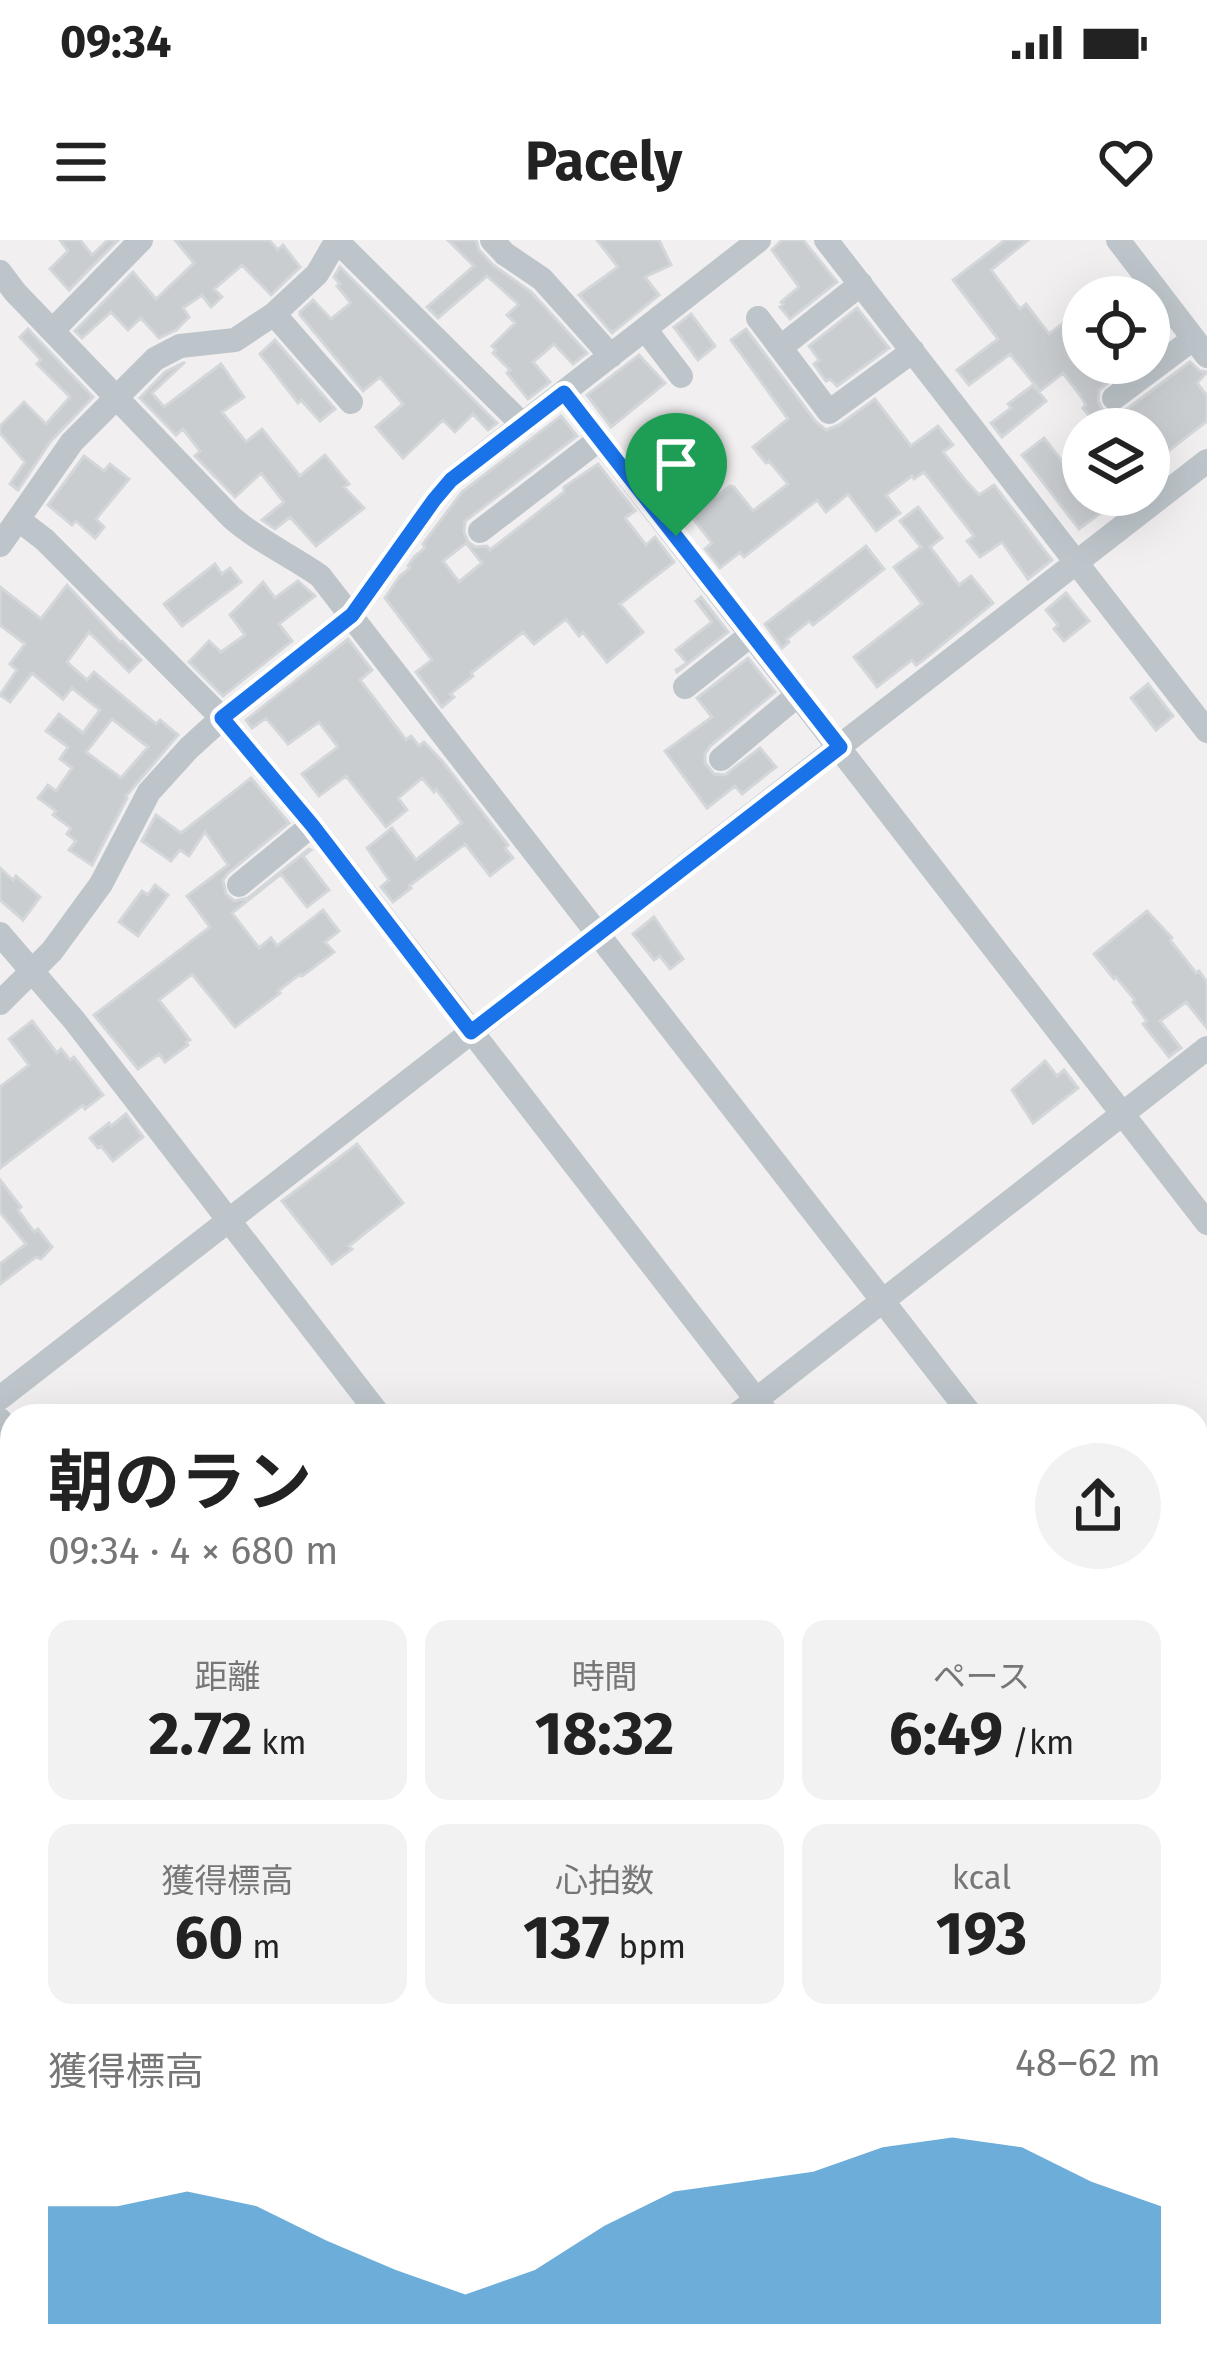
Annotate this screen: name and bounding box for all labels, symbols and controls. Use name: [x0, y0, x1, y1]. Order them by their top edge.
text: 09:34: [60, 15, 171, 69]
icon: menu: [48, 129, 114, 195]
icon: heart: [1093, 129, 1159, 195]
text: Pacely: [525, 130, 682, 194]
map controls: [1062, 276, 1170, 516]
button: locate: [1062, 276, 1170, 384]
button: layers: [1062, 408, 1170, 516]
pin: [625, 413, 727, 536]
icon: arrive: [643, 431, 709, 497]
text: 朝のラン: [48, 1443, 312, 1522]
button: share: [1035, 1443, 1161, 1569]
text: 09:34 · 4 × 680 m: [48, 1528, 338, 1574]
text: 距離: [195, 1657, 261, 1697]
text: 時間: [572, 1657, 638, 1697]
text: ペース: [933, 1657, 1030, 1697]
text: 2.72: [149, 1698, 253, 1770]
text: 18:32: [535, 1698, 674, 1770]
text: 6:49: [889, 1698, 1003, 1770]
text: km: [253, 1723, 306, 1763]
text: /km: [1003, 1723, 1074, 1763]
text: kcal: [952, 1858, 1011, 1898]
text: 獲得標高: [162, 1861, 294, 1901]
text: 心拍数: [555, 1861, 654, 1901]
text: 193: [936, 1898, 1027, 1970]
text: 60: [175, 1902, 243, 1974]
text: 137: [523, 1902, 610, 1974]
text: m: [243, 1927, 280, 1967]
text: bpm: [610, 1927, 686, 1967]
text: 48–62 m: [1015, 2040, 1161, 2086]
text: 獲得標高: [48, 2049, 204, 2095]

